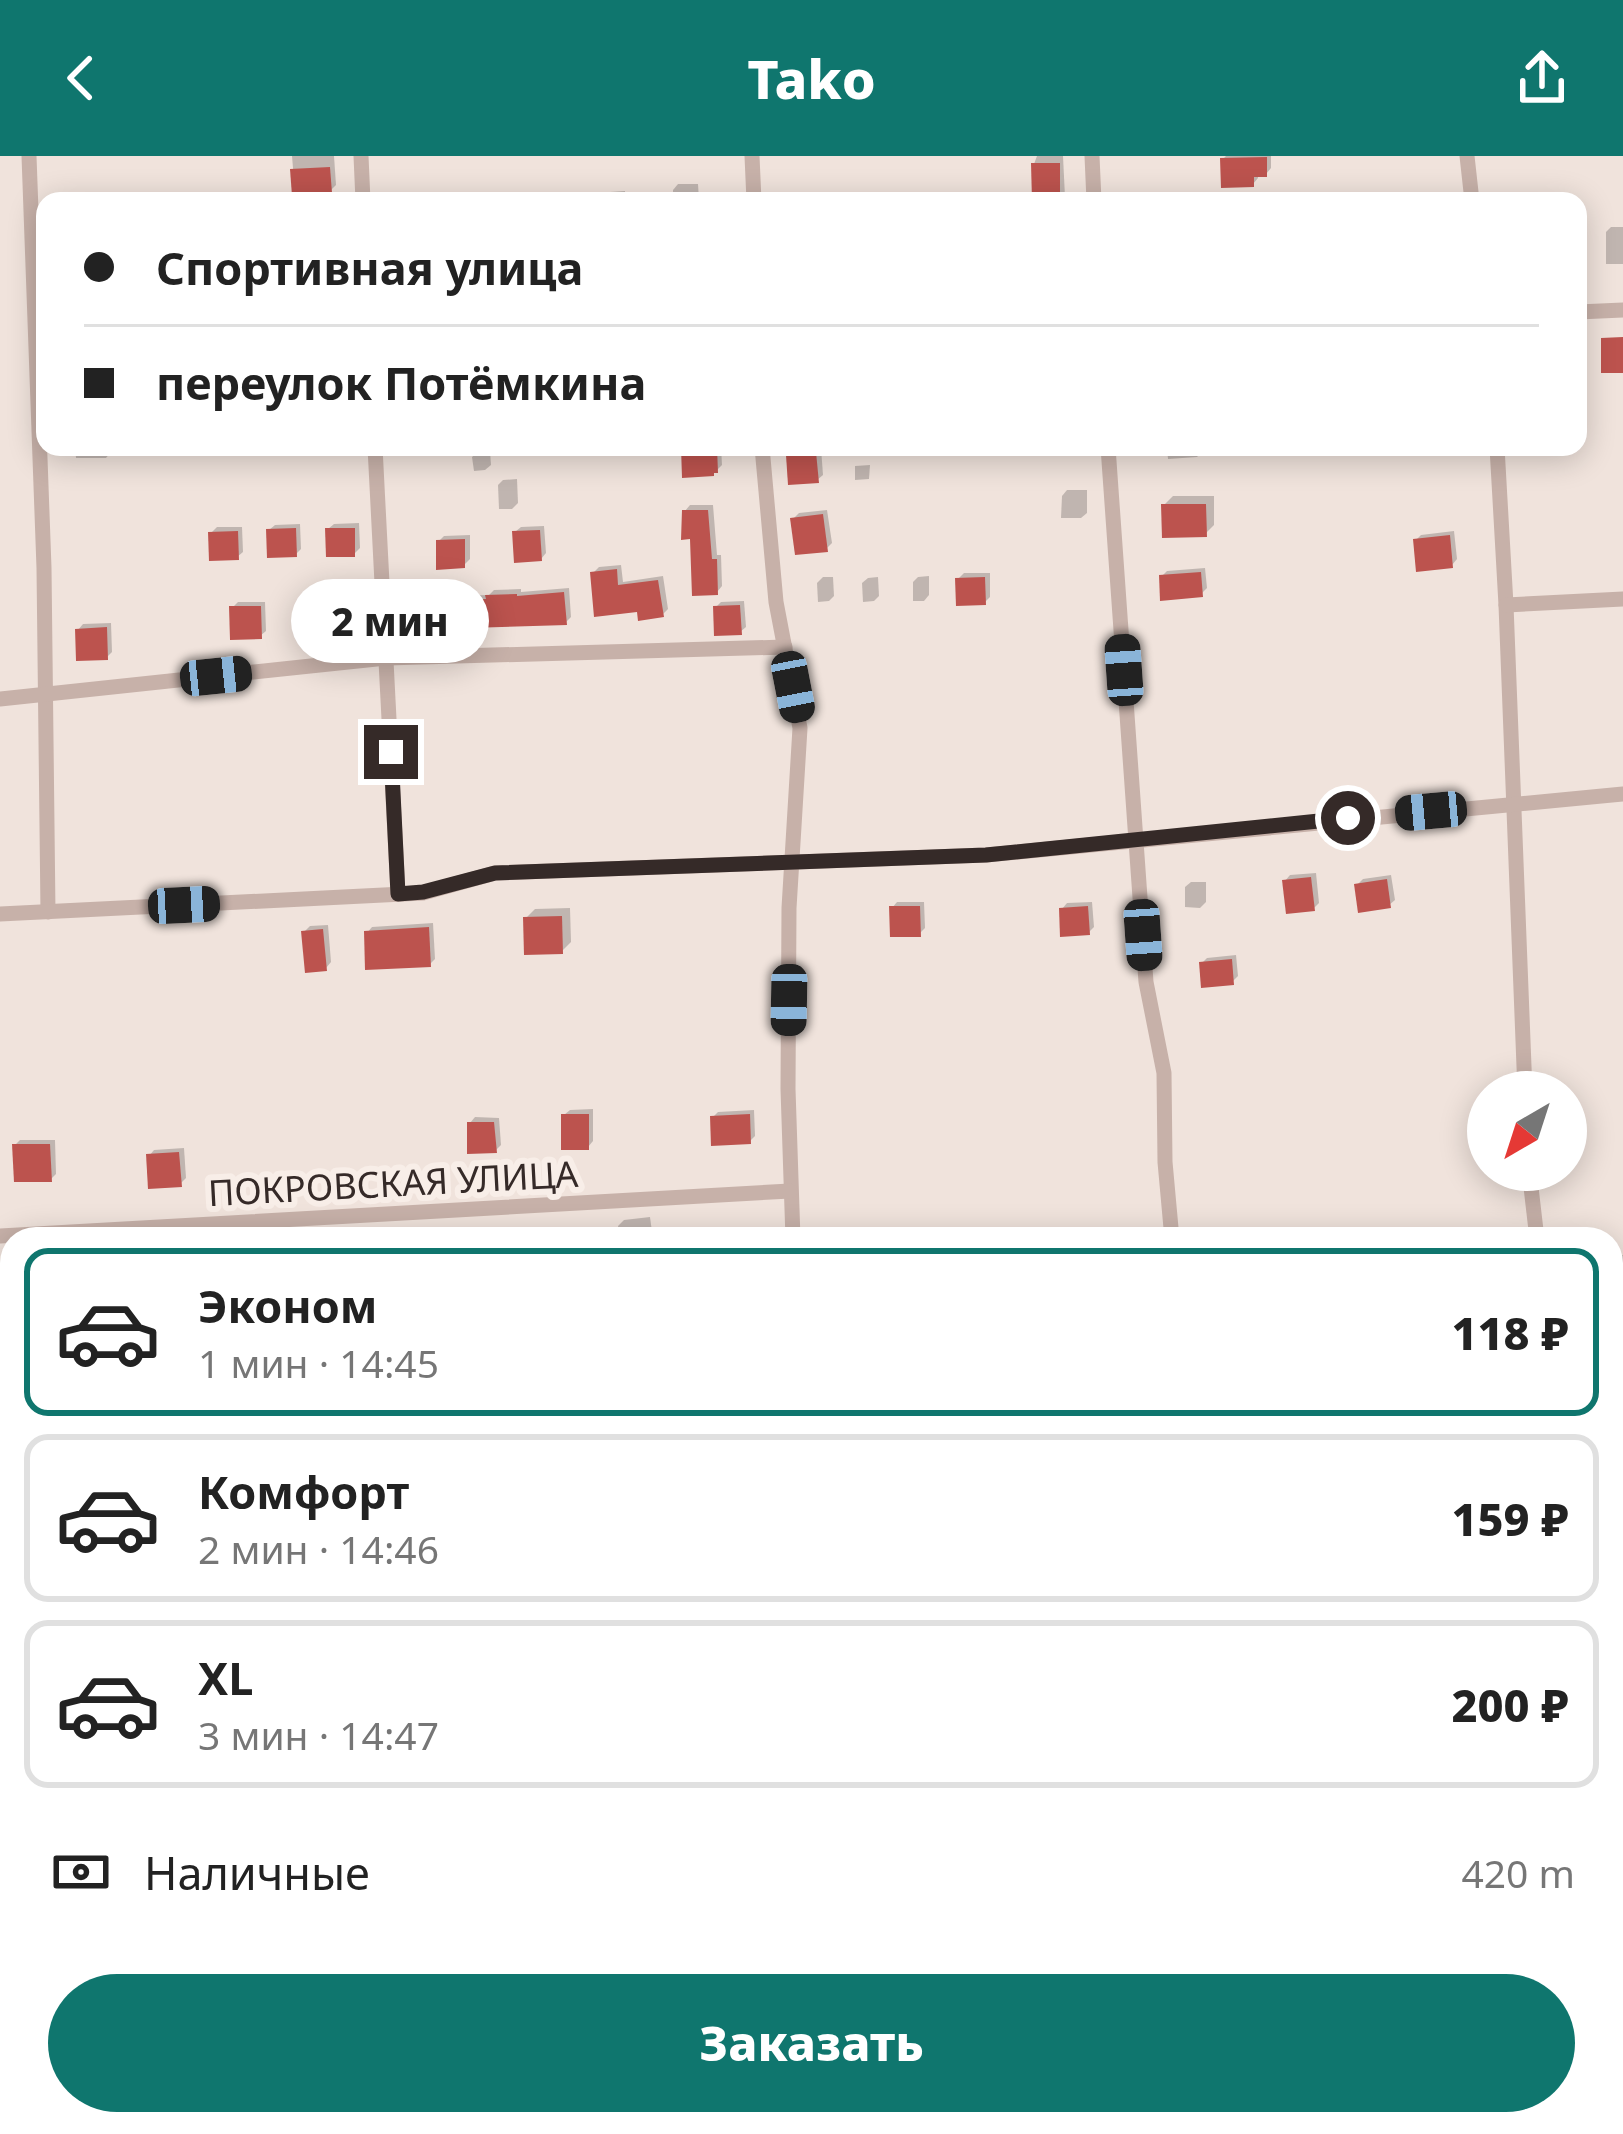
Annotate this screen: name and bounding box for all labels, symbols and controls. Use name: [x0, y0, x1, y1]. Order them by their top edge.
text: Tako: [747, 41, 876, 115]
icon: back: [48, 45, 114, 111]
icon: share: [1509, 45, 1575, 111]
text: Спортивная улица: [156, 237, 583, 298]
text: переулок Потёмкина: [156, 352, 646, 413]
callout: 2 мин: [292, 578, 490, 662]
text: 2 мин: [331, 594, 449, 647]
car: [1104, 633, 1144, 707]
car: [768, 648, 818, 726]
car: [178, 654, 254, 698]
route end: [364, 725, 418, 779]
car: [1394, 790, 1468, 832]
route start: [1321, 791, 1375, 845]
car: [147, 885, 221, 925]
car: [1123, 898, 1163, 972]
car: [770, 964, 808, 1036]
north arrow: [1467, 1071, 1587, 1191]
map controls: [1467, 1071, 1587, 1191]
street label: ПОКРОВСКАЯ УЛИЦА: [207, 1149, 579, 1217]
text: Эконом: [198, 1275, 377, 1336]
icon: car: [54, 1278, 162, 1386]
text: 118 ₽: [1452, 1302, 1569, 1363]
text: 1 мин · 14:45: [198, 1336, 439, 1389]
text: Комфорт: [198, 1461, 409, 1522]
icon: car: [54, 1464, 162, 1572]
text: 159 ₽: [1452, 1488, 1569, 1549]
text: 2 мин · 14:46: [198, 1522, 439, 1575]
text: XL: [198, 1647, 253, 1708]
icon: car: [54, 1650, 162, 1758]
text: 200 ₽: [1452, 1674, 1569, 1735]
text: 3 мин · 14:47: [198, 1708, 439, 1761]
icon: cash: [48, 1839, 114, 1905]
text: Наличные: [144, 1842, 370, 1903]
text: 420 m: [1461, 1846, 1575, 1899]
button: Заказать: [48, 1974, 1575, 2112]

